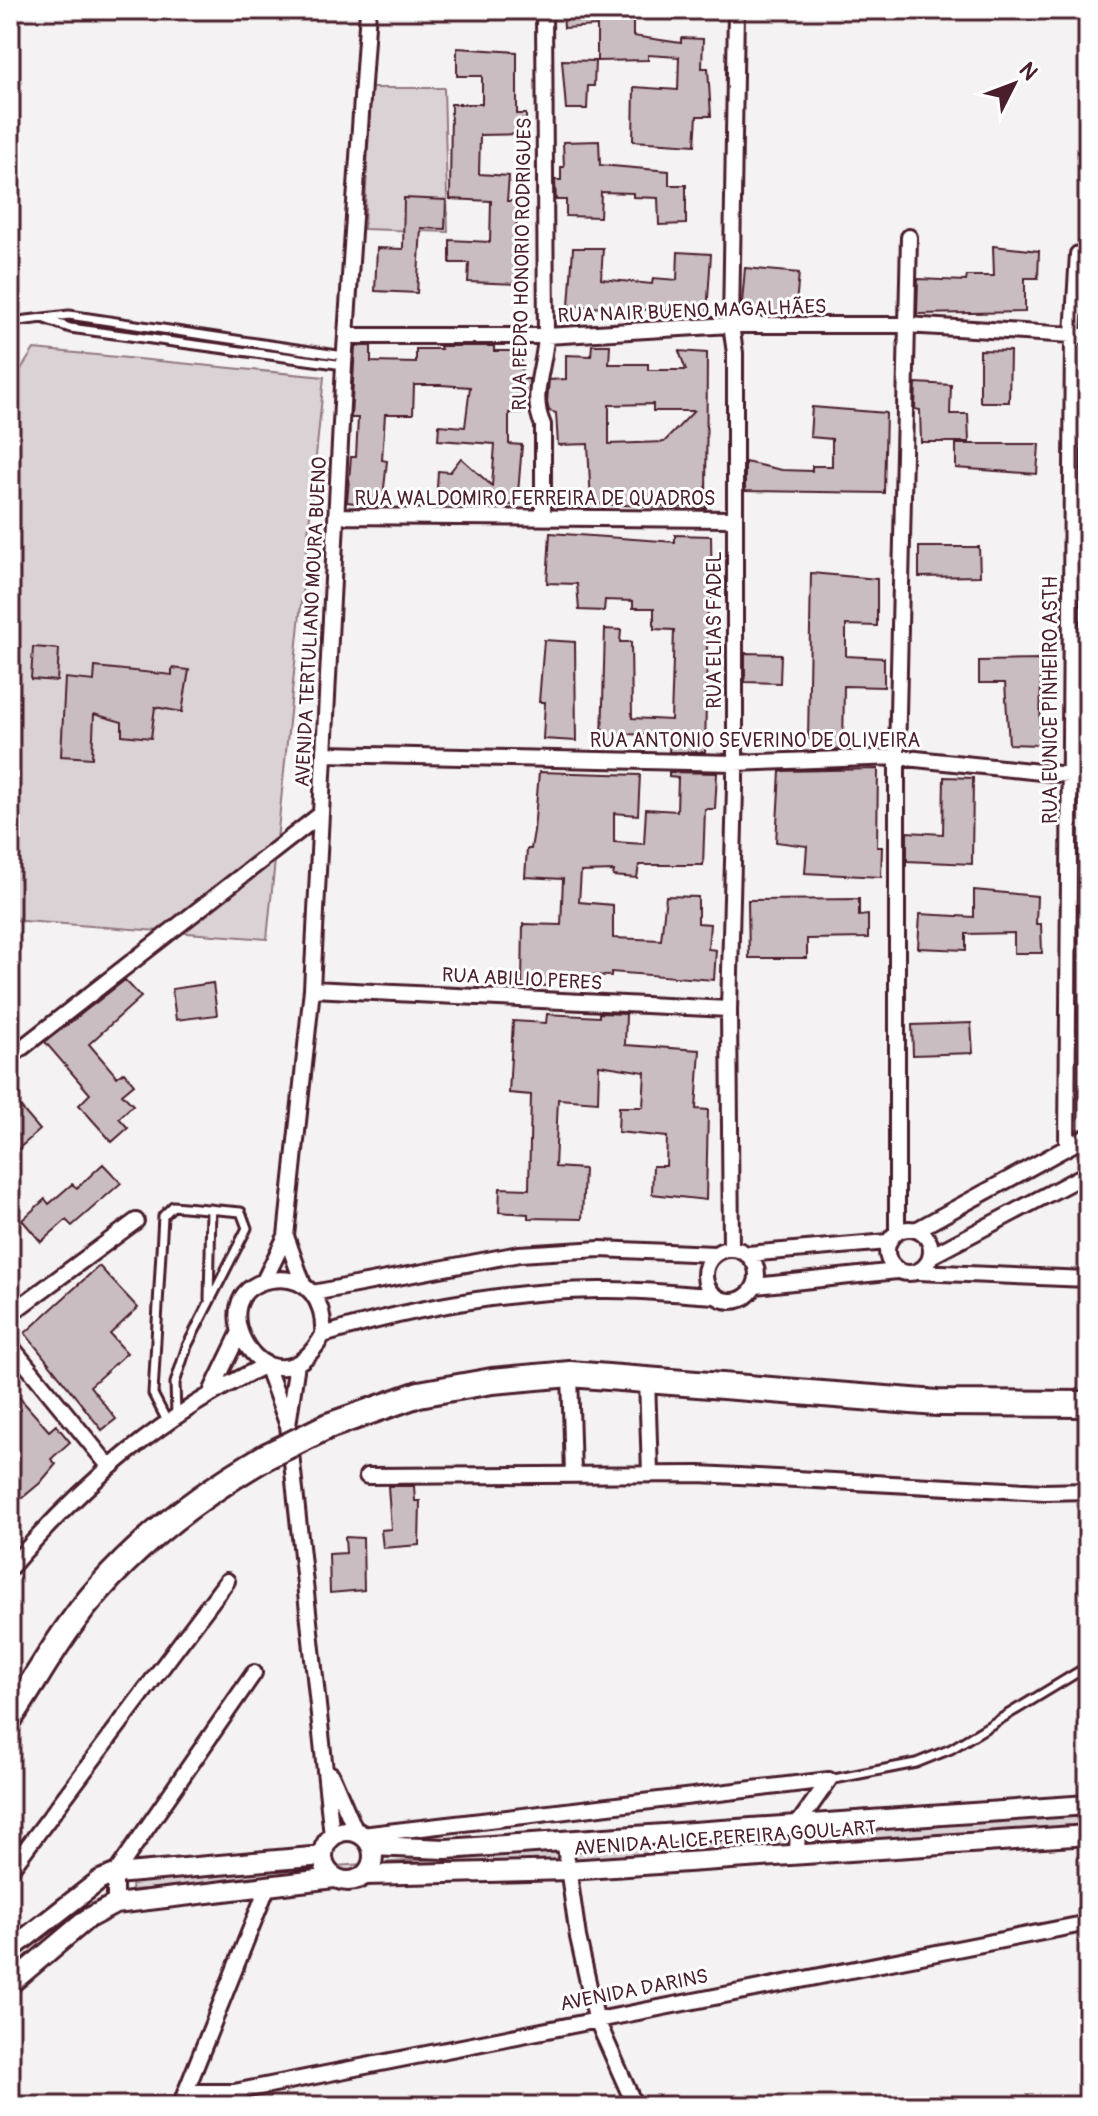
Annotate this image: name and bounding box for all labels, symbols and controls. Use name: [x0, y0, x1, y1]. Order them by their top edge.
north arrow: [974, 44, 1054, 124]
text: N: [1013, 56, 1044, 86]
street label: RUA PEDRO HONORIO RODRIGUES: [507, 117, 537, 411]
street label: RUA NAIR BUENO MAGALHÃES: [557, 294, 827, 328]
street label: AVENIDA TERTULIANO MOURA BUENO: [290, 456, 332, 788]
street label: RUA WALDOMIRO FERREIRA DE QUADROS: [355, 486, 715, 511]
street label: RUA ELIAS FADEL: [702, 551, 727, 709]
street label: RUA EUNICE PINHEIRO ASTH: [1038, 576, 1063, 824]
street label: RUA ANTONIO SEVERINO DE OLIVEIRA: [590, 728, 920, 753]
street label: RUA ABILIO PERES: [441, 962, 603, 996]
street label: AVENIDA ALICE PEREIRA GOULART: [573, 1815, 877, 1861]
street label: AVENIDA DARINS: [558, 1963, 710, 2017]

